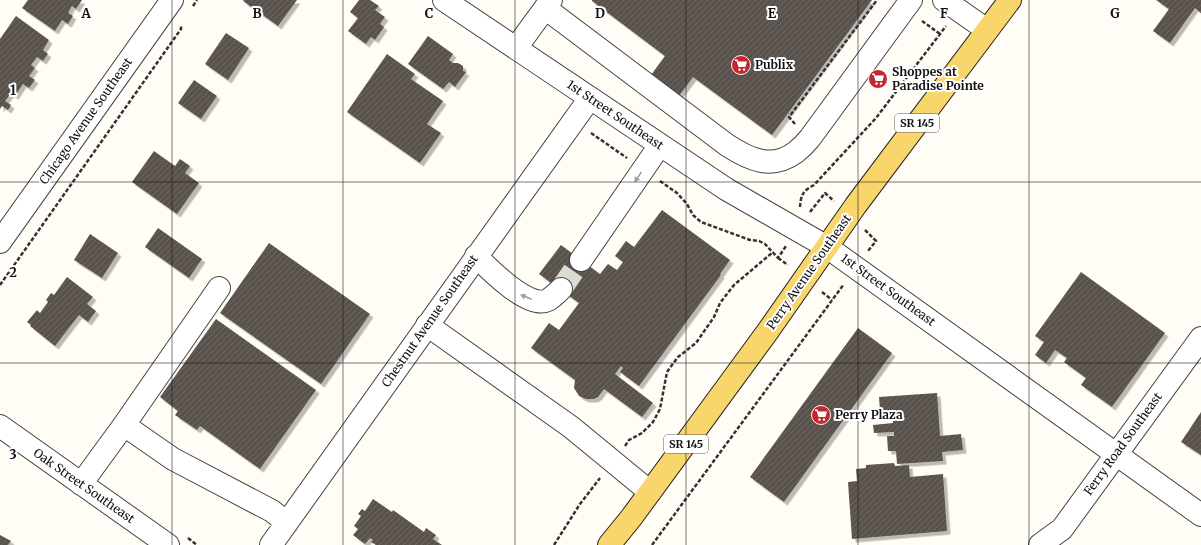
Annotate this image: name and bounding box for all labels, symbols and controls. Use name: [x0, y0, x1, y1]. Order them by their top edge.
text: A: [80, 5, 91, 22]
text: B: [252, 5, 262, 22]
text: C: [425, 5, 434, 22]
text: D: [595, 5, 605, 22]
text: E: [768, 5, 777, 22]
text: F: [940, 5, 948, 22]
text: G: [1110, 5, 1120, 22]
street label: Chicago Avenue Southeast: [36, 54, 135, 187]
supermarket icon: Publix: [730, 54, 752, 76]
place label: Publix: [755, 57, 794, 72]
place label: Shoppes at Paradise Pointe: [892, 64, 984, 93]
supermarket icon: Shoppes at Paradise Pointe: [867, 68, 889, 90]
street label: 1st Street Southeast: [564, 77, 667, 153]
text: 1: [10, 82, 16, 99]
road number: SR 145: [895, 114, 939, 132]
one-way arrow: [634, 172, 642, 182]
street label: Perry Avenue Southeast: [763, 211, 854, 332]
street label: 1st Street Southeast: [838, 250, 939, 329]
street label: Chestnut Avenue Southeast: [378, 252, 481, 390]
text: 2: [9, 264, 17, 281]
one-way arrow: [520, 293, 532, 299]
street label: Ferry Road Southeast: [1080, 389, 1165, 498]
supermarket icon: Perry Plaza: [810, 404, 832, 426]
place label: Perry Plaza: [835, 407, 903, 422]
road number: SR 145: [664, 435, 708, 453]
street label: Oak Street Southeast: [31, 445, 138, 526]
text: 3: [9, 446, 17, 463]

